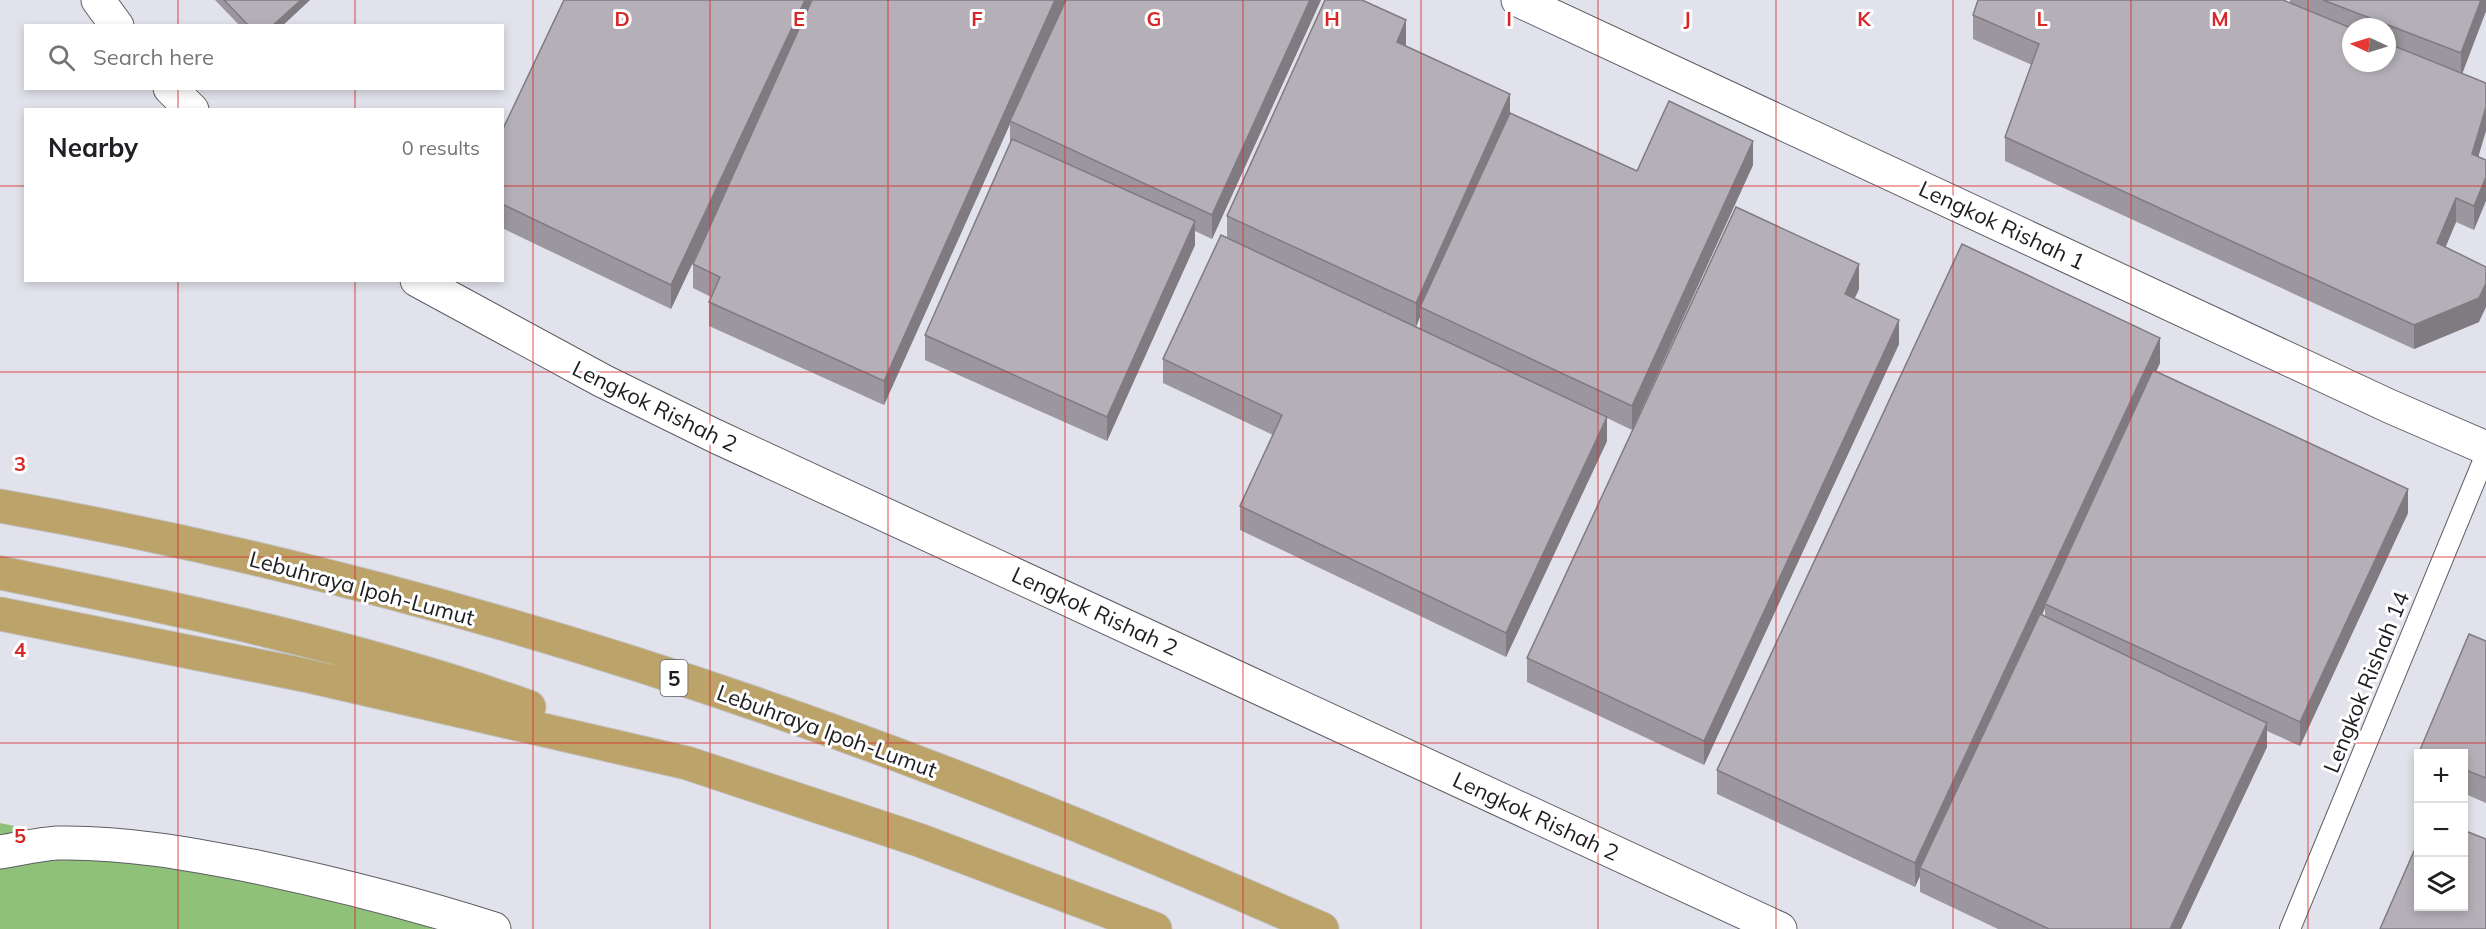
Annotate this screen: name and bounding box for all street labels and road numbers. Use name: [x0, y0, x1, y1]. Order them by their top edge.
street label: Lengkok Rishah 1: [1915, 174, 2089, 276]
street label: Lengkok Rishah 2: [568, 354, 742, 458]
street label: Lebuhraya Ipoh-Lumut: [246, 544, 478, 632]
street label: Lengkok Rishah 2: [1008, 560, 1182, 662]
street label: Lengkok Rishah 14: [2317, 587, 2415, 777]
road number: 5: [660, 660, 688, 696]
street label: Lebuhraya Ipoh-Lumut: [713, 678, 941, 784]
street label: Lengkok Rishah 2: [1449, 765, 1623, 867]

